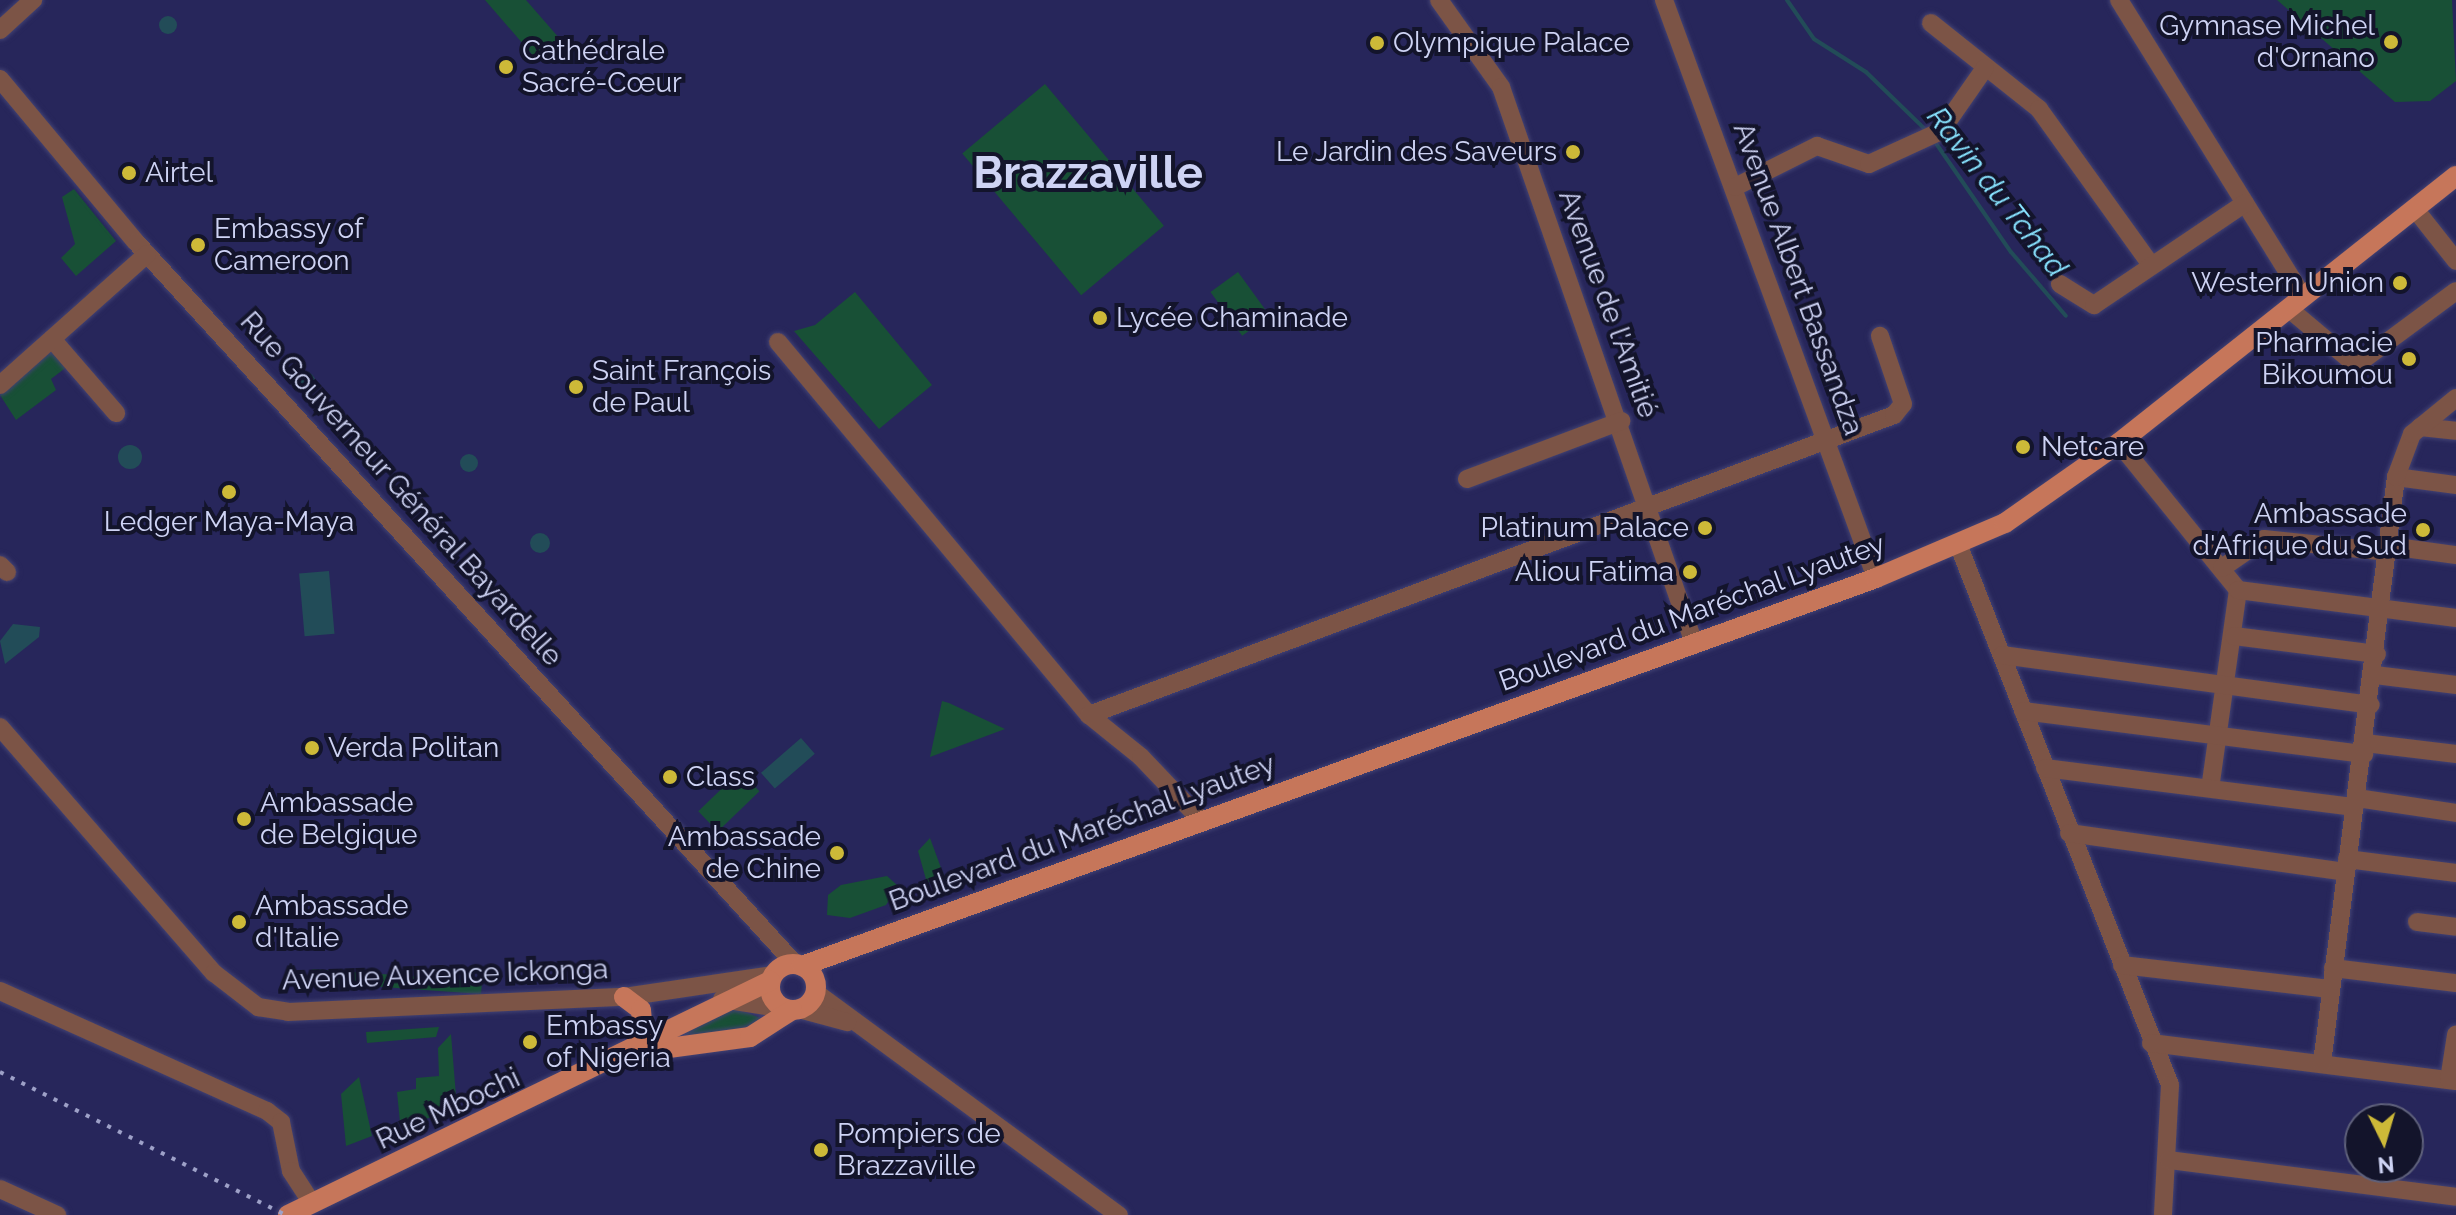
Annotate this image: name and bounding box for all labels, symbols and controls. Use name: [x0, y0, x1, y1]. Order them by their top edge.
place label: Gymnase Michel d'Ornano: [2159, 9, 2375, 75]
place label: Olympique Palace: [1393, 26, 1630, 60]
marker: Gymnase Michel d'Ornano: [2382, 33, 2400, 51]
place label: Cathédrale Sacré-Cœur: [522, 34, 682, 100]
marker: Olympique Palace: [1368, 34, 1386, 52]
marker: Cathédrale Sacré-Cœur: [497, 58, 515, 76]
water label: Ravin du Tchad: [1919, 99, 2075, 285]
street label: Avenue Albert Bassandza: [1726, 118, 1870, 440]
place label: Le Jardin des Saveurs: [1275, 135, 1557, 169]
marker: Le Jardin des Saveurs: [1564, 143, 1582, 161]
district label: Brazzaville: [973, 147, 1203, 199]
place label: Airtel: [145, 156, 213, 190]
marker: Airtel: [120, 164, 138, 182]
street label: Avenue de l'Amitié: [1551, 186, 1665, 422]
place label: Embassy of Cameroon: [214, 212, 364, 278]
marker: Embassy of Cameroon: [189, 236, 207, 254]
place label: Western Union: [2191, 266, 2384, 300]
marker: Western Union: [2391, 274, 2409, 292]
place label: Lycée Chaminade: [1116, 301, 1348, 335]
street label: Rue Gouverneur Général Bayardelle: [233, 305, 569, 673]
marker: Lycée Chaminade: [1091, 309, 1109, 327]
place label: Pharmacie Bikoumou: [2255, 326, 2393, 392]
marker: Pharmacie Bikoumou: [2400, 350, 2418, 368]
place label: Saint François de Paul: [592, 354, 771, 420]
marker: Saint François de Paul: [567, 378, 585, 396]
place label: Netcare: [2041, 430, 2144, 464]
marker: Netcare: [2012, 436, 2034, 458]
marker: Ledger Maya-Maya: [220, 483, 238, 501]
place label: Ambassade d'Afrique du Sud: [2193, 497, 2407, 563]
place label: Ledger Maya-Maya: [104, 505, 354, 539]
place label: Platinum Palace: [1480, 511, 1689, 545]
marker: Platinum Palace: [1696, 519, 1714, 537]
marker: Ambassade d'Afrique du Sud: [2414, 521, 2432, 539]
street label: Boulevard du Maréchal Lyautey: [1494, 527, 1890, 699]
place label: Aliou Fatima: [1515, 555, 1674, 589]
marker: Aliou Fatima: [1681, 563, 1699, 581]
place label: Verda Politan: [328, 731, 499, 765]
marker: Verda Politan: [303, 739, 321, 757]
street label: Boulevard du Maréchal Lyautey: [884, 747, 1280, 919]
place label: Class: [686, 760, 755, 794]
marker: Class: [661, 768, 679, 786]
place label: Ambassade de Belgique: [260, 786, 417, 852]
marker: Ambassade de Belgique: [235, 810, 253, 828]
place label: Ambassade de Chine: [668, 820, 821, 886]
marker: Ambassade de Chine: [828, 844, 846, 862]
place label: Ambassade d'Italie: [255, 889, 408, 955]
marker: Ambassade d'Italie: [230, 913, 248, 931]
street label: Avenue Auxence Ickonga: [281, 952, 609, 998]
place label: Embassy of Nigeria: [546, 1009, 671, 1075]
marker: Embassy of Nigeria: [521, 1033, 539, 1051]
street label: Rue Mbochi: [371, 1061, 525, 1157]
north arrow: [2344, 1103, 2424, 1183]
place label: Pompiers de Brazzaville: [837, 1117, 1001, 1183]
marker: Pompiers de Brazzaville: [812, 1141, 830, 1159]
text: N: [2376, 1151, 2395, 1179]

